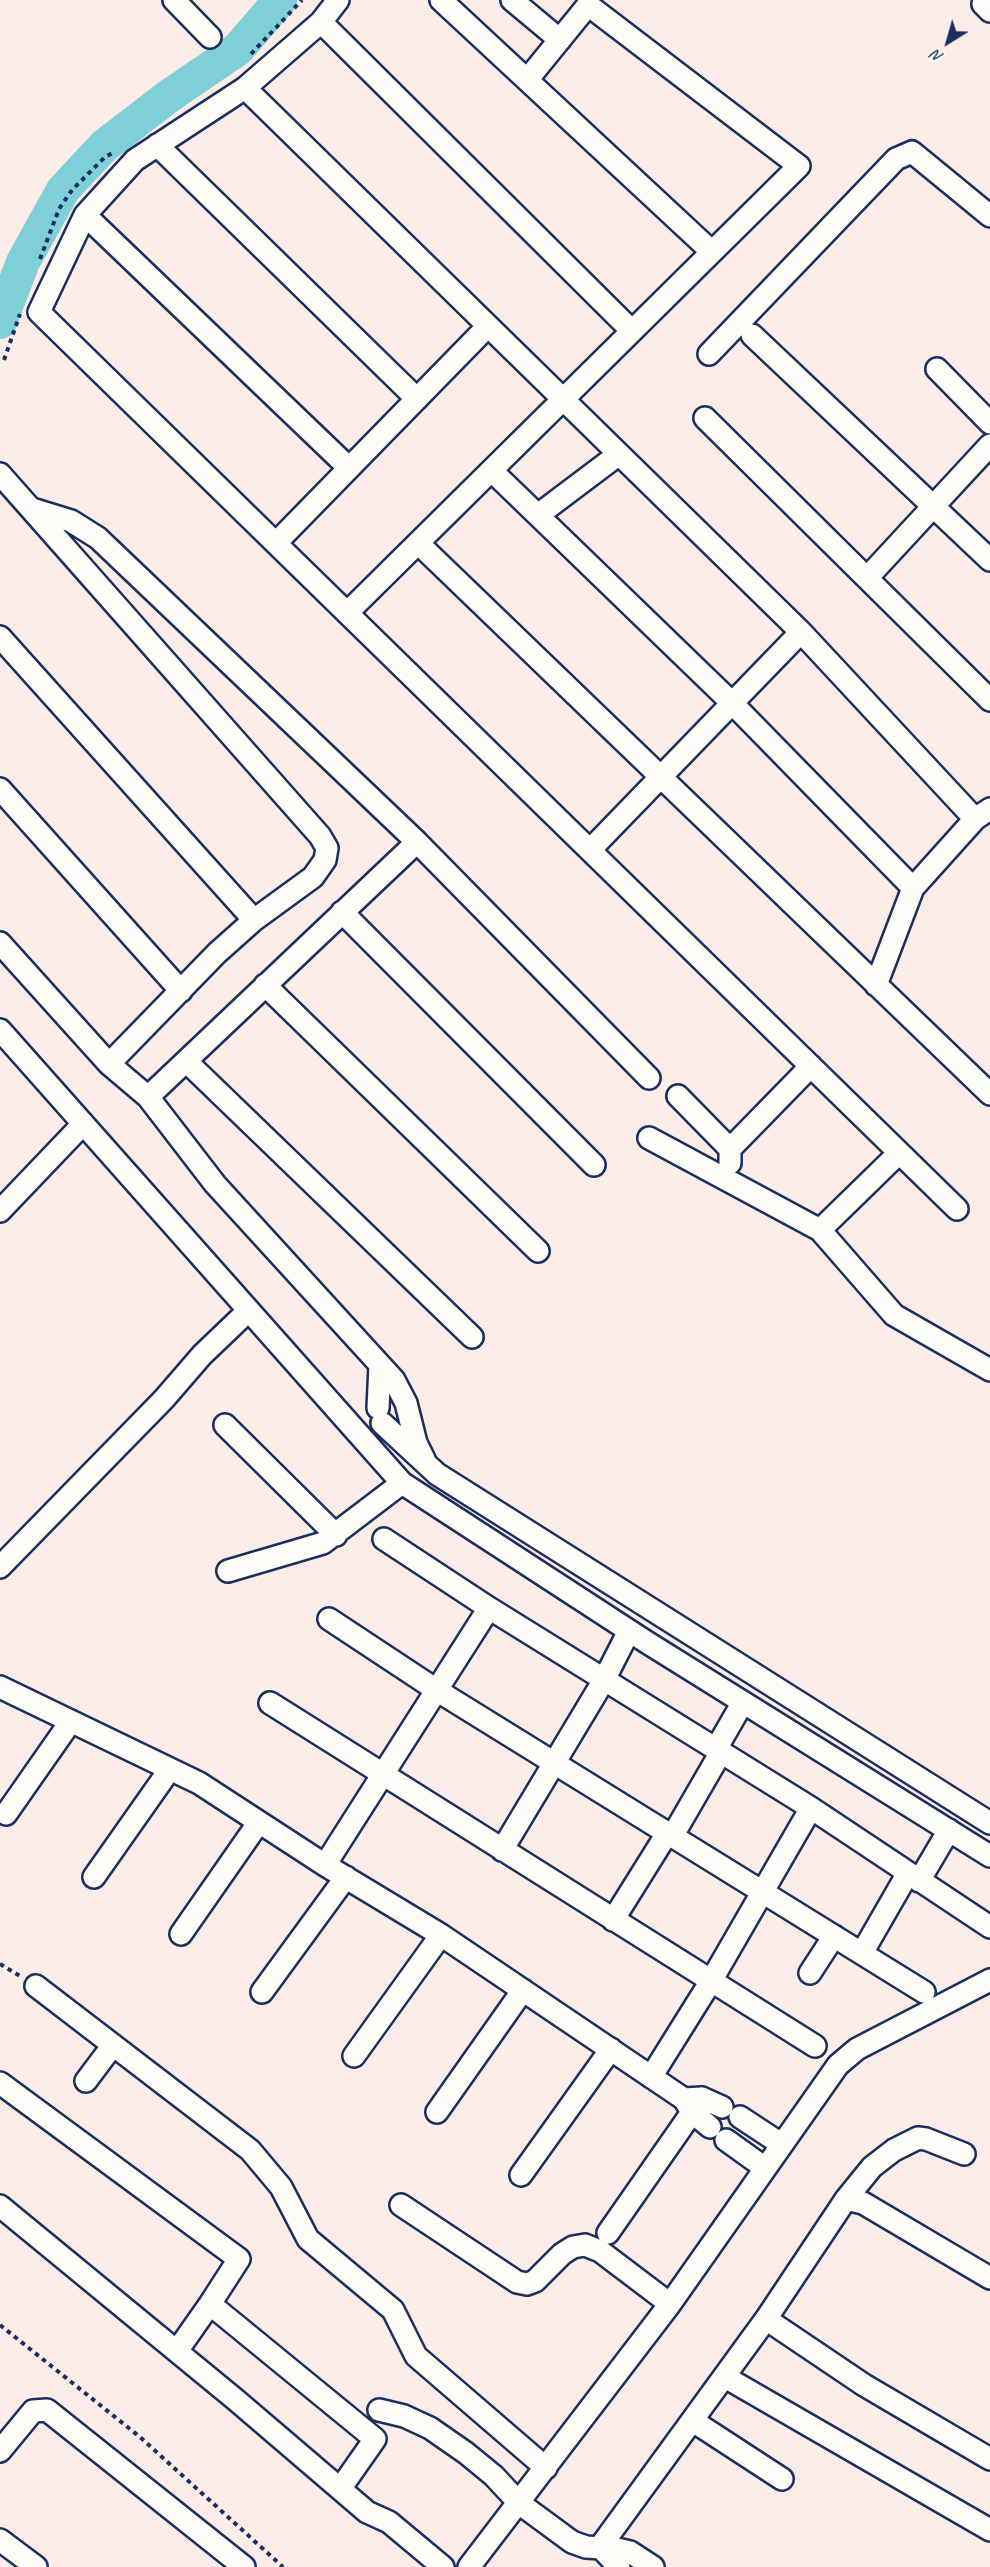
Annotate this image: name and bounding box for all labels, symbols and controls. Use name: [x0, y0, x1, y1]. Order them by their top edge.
north arrow: [918, 12, 978, 72]
text: N: [927, 45, 947, 67]

